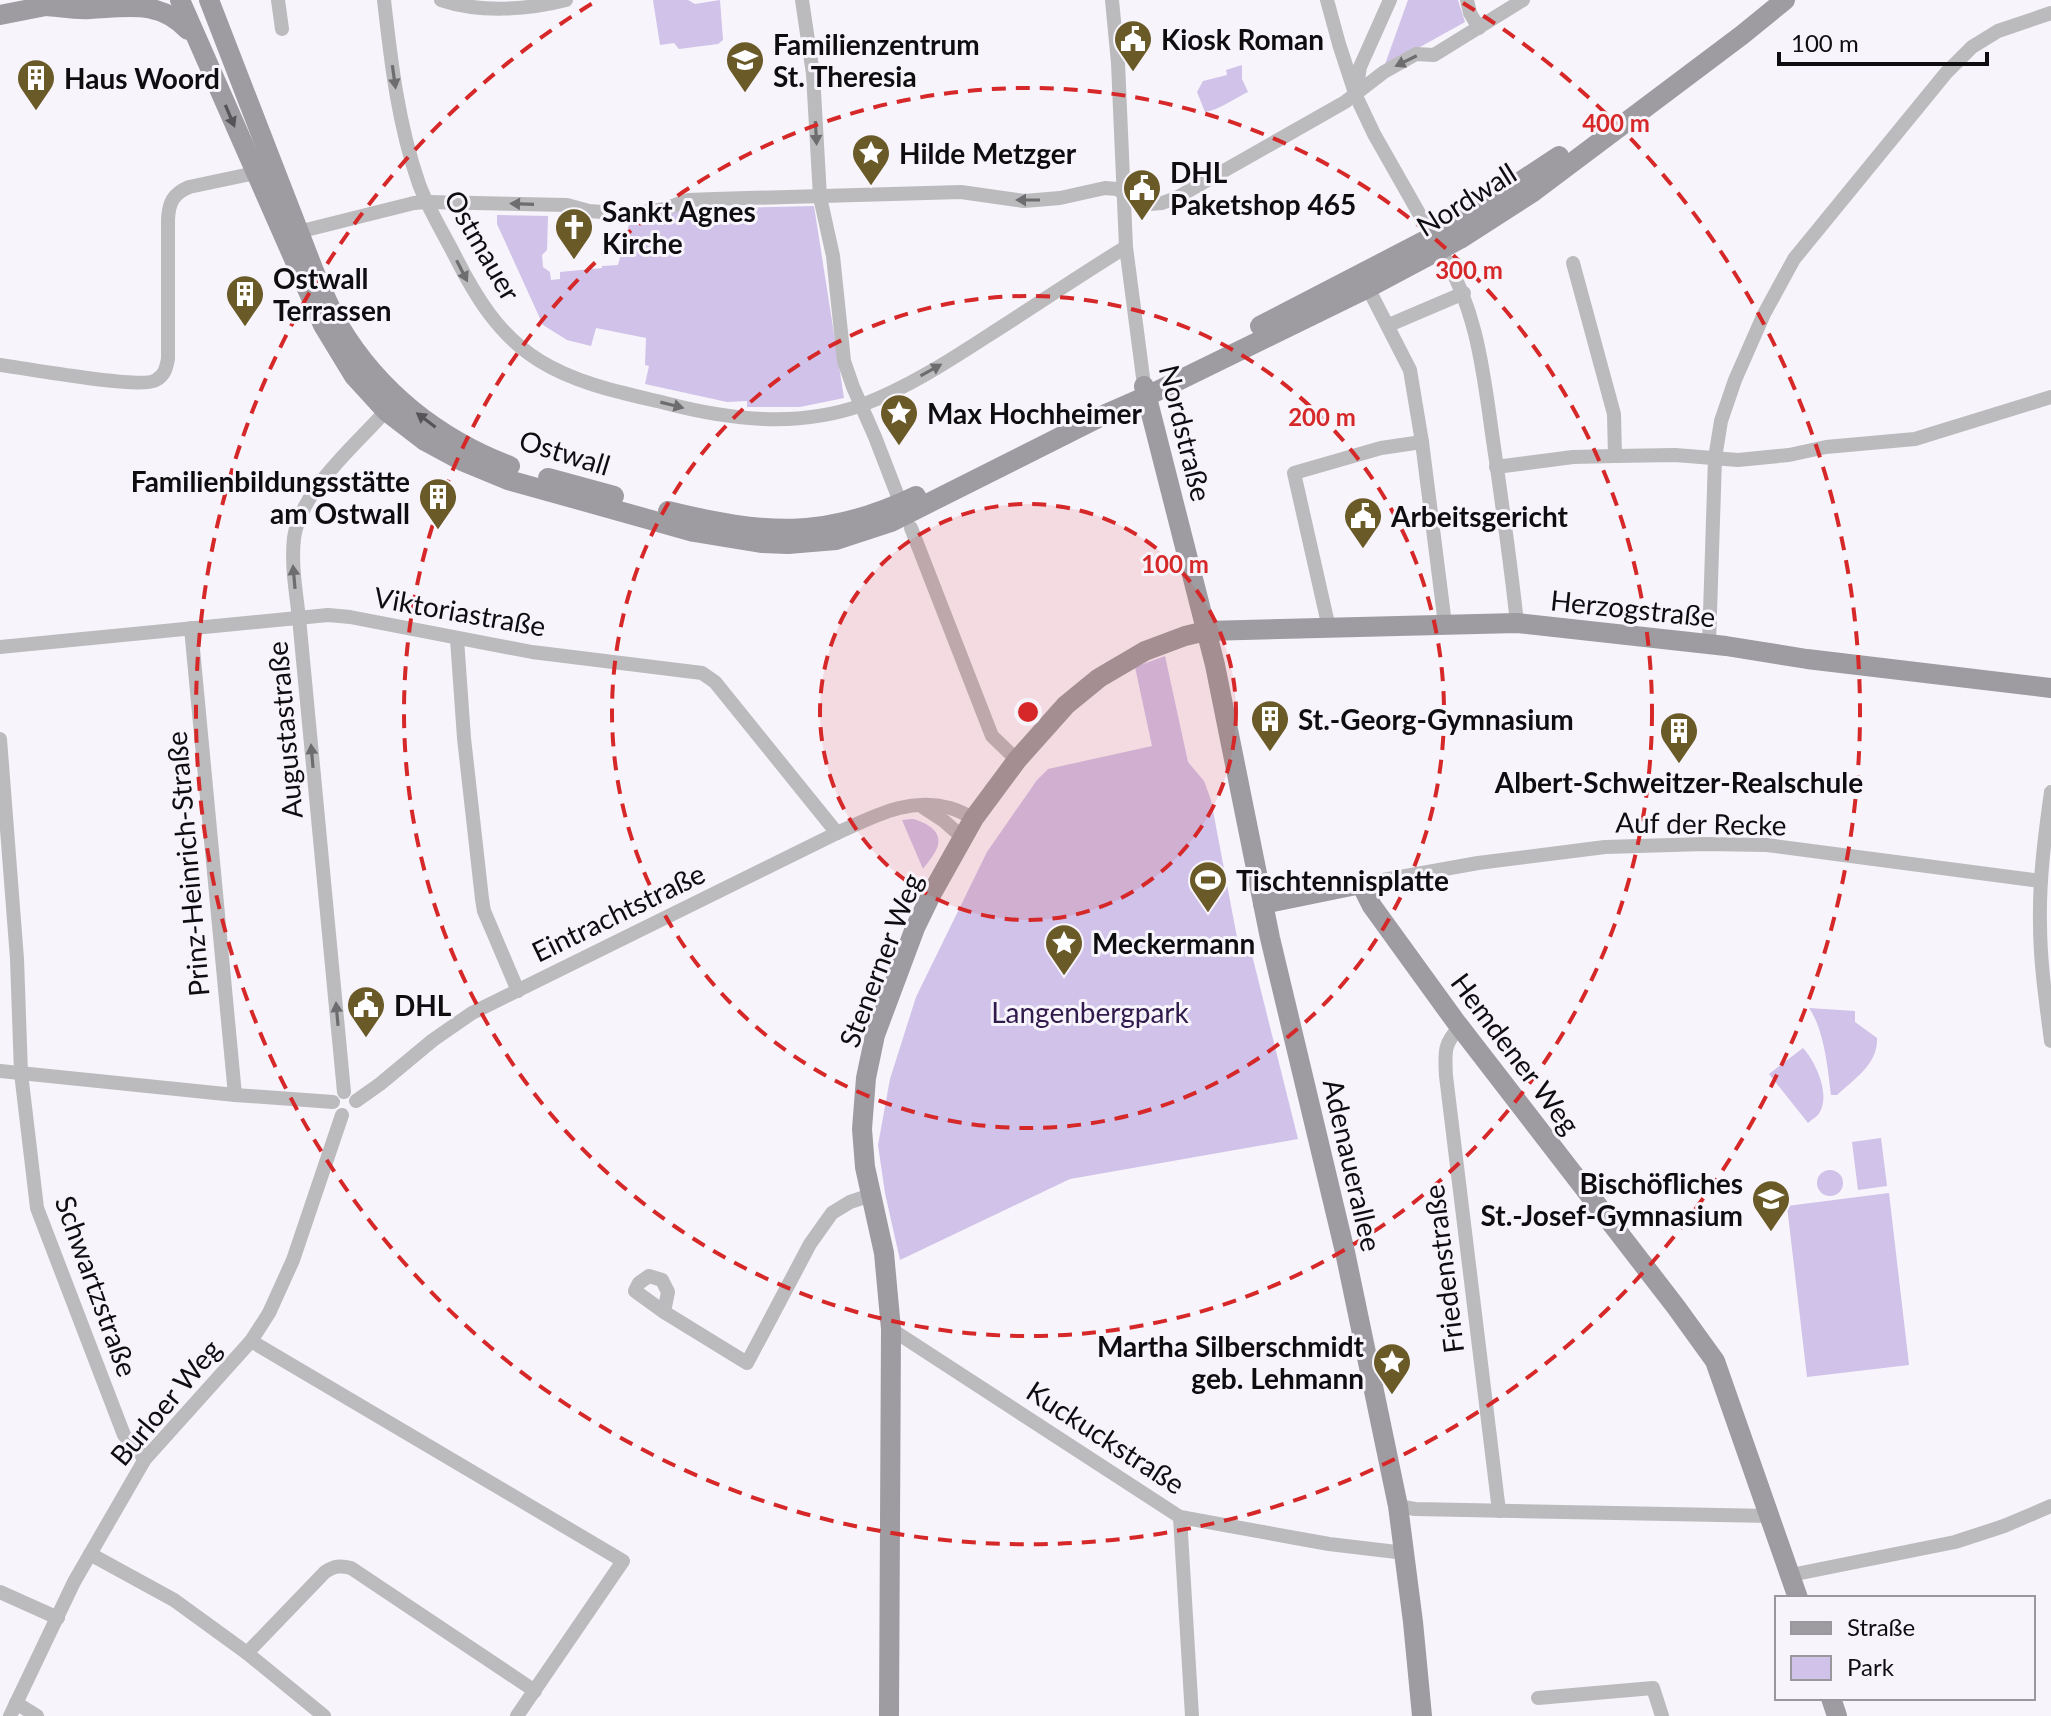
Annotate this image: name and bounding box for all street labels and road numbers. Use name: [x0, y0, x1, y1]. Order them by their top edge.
street label: Nordwall: [1410, 155, 1522, 243]
street label: Ostmauer: [438, 184, 528, 306]
street label: Nordstraße: [1153, 361, 1219, 505]
street label: Ostwall: [515, 422, 615, 482]
street label: Viktoriastraße: [372, 579, 548, 643]
street label: Herzogstraße: [1549, 582, 1717, 634]
street label: Augustastraße: [259, 640, 309, 820]
street label: Prinz-Heinrich-Straße: [158, 730, 216, 998]
street label: Auf der Recke: [1615, 805, 1787, 841]
street label: Eintrachtstraße: [526, 855, 710, 969]
street label: Stenerner Weg: [831, 868, 929, 1052]
street label: Hemdener Weg: [1444, 966, 1588, 1140]
street label: Adenauerallee: [1317, 1076, 1389, 1254]
street label: Friedenstraße: [1416, 1183, 1470, 1355]
street label: Schwartzstraße: [49, 1191, 145, 1381]
street label: Burloer Weg: [102, 1332, 228, 1472]
street label: Kuckuckstraße: [1021, 1373, 1191, 1501]

